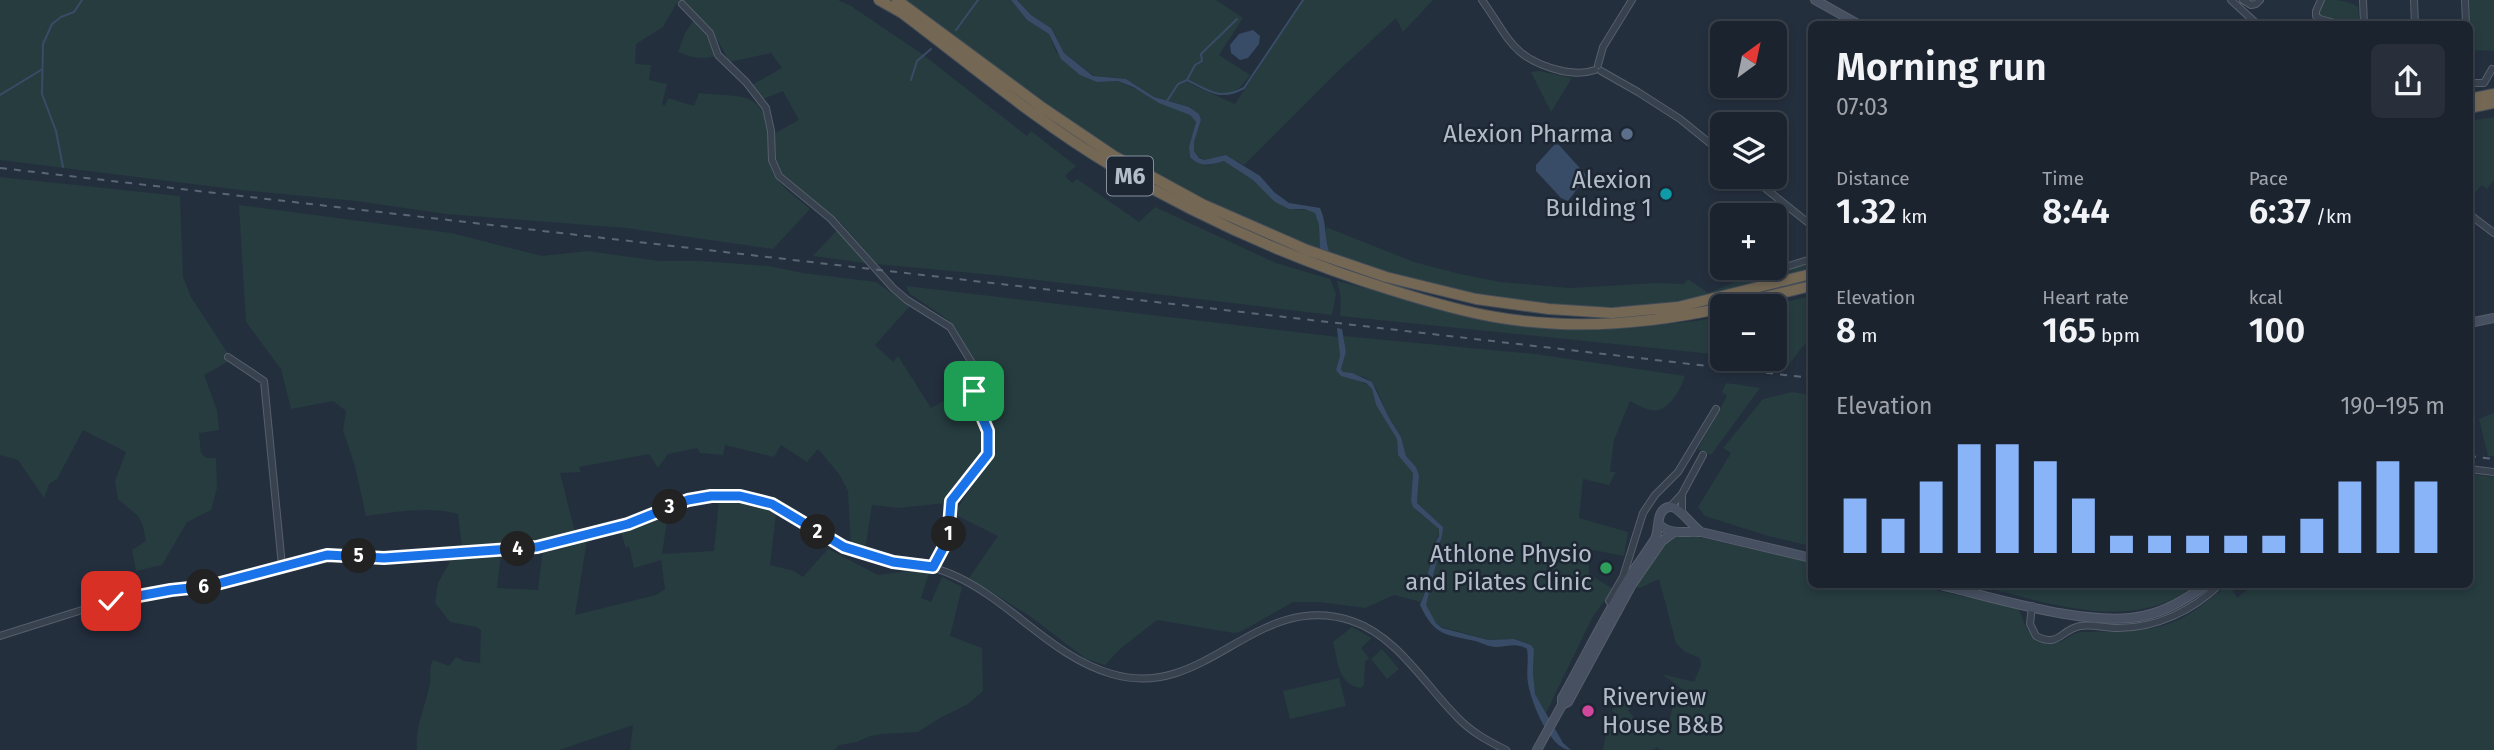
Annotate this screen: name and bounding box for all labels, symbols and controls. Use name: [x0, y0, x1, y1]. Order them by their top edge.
north arrow: [1710, 21, 1787, 98]
map controls: [1710, 21, 1787, 371]
text: Morning run: [1836, 44, 2047, 90]
button: share: [2371, 44, 2445, 118]
text: 07:03: [1836, 93, 1888, 121]
button: layers: [1710, 112, 1787, 189]
place label: Alexion Pharma: [1443, 120, 1613, 148]
marker: Alexion Pharma: [1619, 126, 1635, 142]
road number: M6: [1107, 156, 1153, 196]
place label: Alexion Building 1: [1545, 166, 1652, 222]
text: Distance: [1836, 167, 1910, 190]
text: Time: [2042, 167, 2084, 190]
text: Pace: [2249, 167, 2288, 190]
marker: Alexion Building 1: [1658, 186, 1674, 202]
text: 1.32: [1836, 190, 1896, 232]
text: 8:44: [2042, 190, 2110, 232]
text: 6:37: [2249, 190, 2311, 232]
button: +: [1710, 203, 1787, 280]
text: km: [1896, 205, 1928, 228]
text: /km: [2311, 205, 2352, 228]
text: Elevation: [1836, 286, 1916, 309]
text: Heart rate: [2042, 286, 2129, 309]
text: kcal: [2249, 286, 2283, 309]
button: −: [1710, 294, 1787, 371]
text: 8: [1836, 309, 1856, 351]
text: 165: [2042, 309, 2096, 351]
text: 100: [2249, 309, 2305, 351]
text: m: [1856, 324, 1877, 347]
text: bpm: [2096, 324, 2140, 347]
pin: [944, 361, 1004, 421]
icon: arrive: [955, 372, 993, 410]
text: Elevation: [1836, 392, 1932, 420]
text: 190–195 m: [2340, 392, 2445, 420]
pin: 3: [652, 490, 688, 524]
text: 3: [665, 495, 674, 518]
pin: 2: [800, 514, 836, 550]
pin: 1: [932, 516, 967, 552]
text: 2: [813, 520, 822, 543]
text: 1: [944, 522, 953, 545]
pin: 4: [500, 532, 536, 566]
text: 4: [512, 537, 523, 560]
pin: 5: [342, 538, 376, 574]
place label: Athlone Physio and Pilates Clinic: [1405, 540, 1592, 596]
text: 5: [353, 544, 364, 567]
marker: Athlone Physio and Pilates Clinic: [1598, 560, 1614, 576]
pin: 6: [186, 570, 222, 604]
pin: [81, 571, 141, 631]
text: 6: [198, 575, 209, 598]
icon: check: [92, 582, 130, 620]
place label: Riverview House B&B: [1602, 683, 1724, 739]
marker: Riverview House B&B: [1580, 703, 1596, 719]

